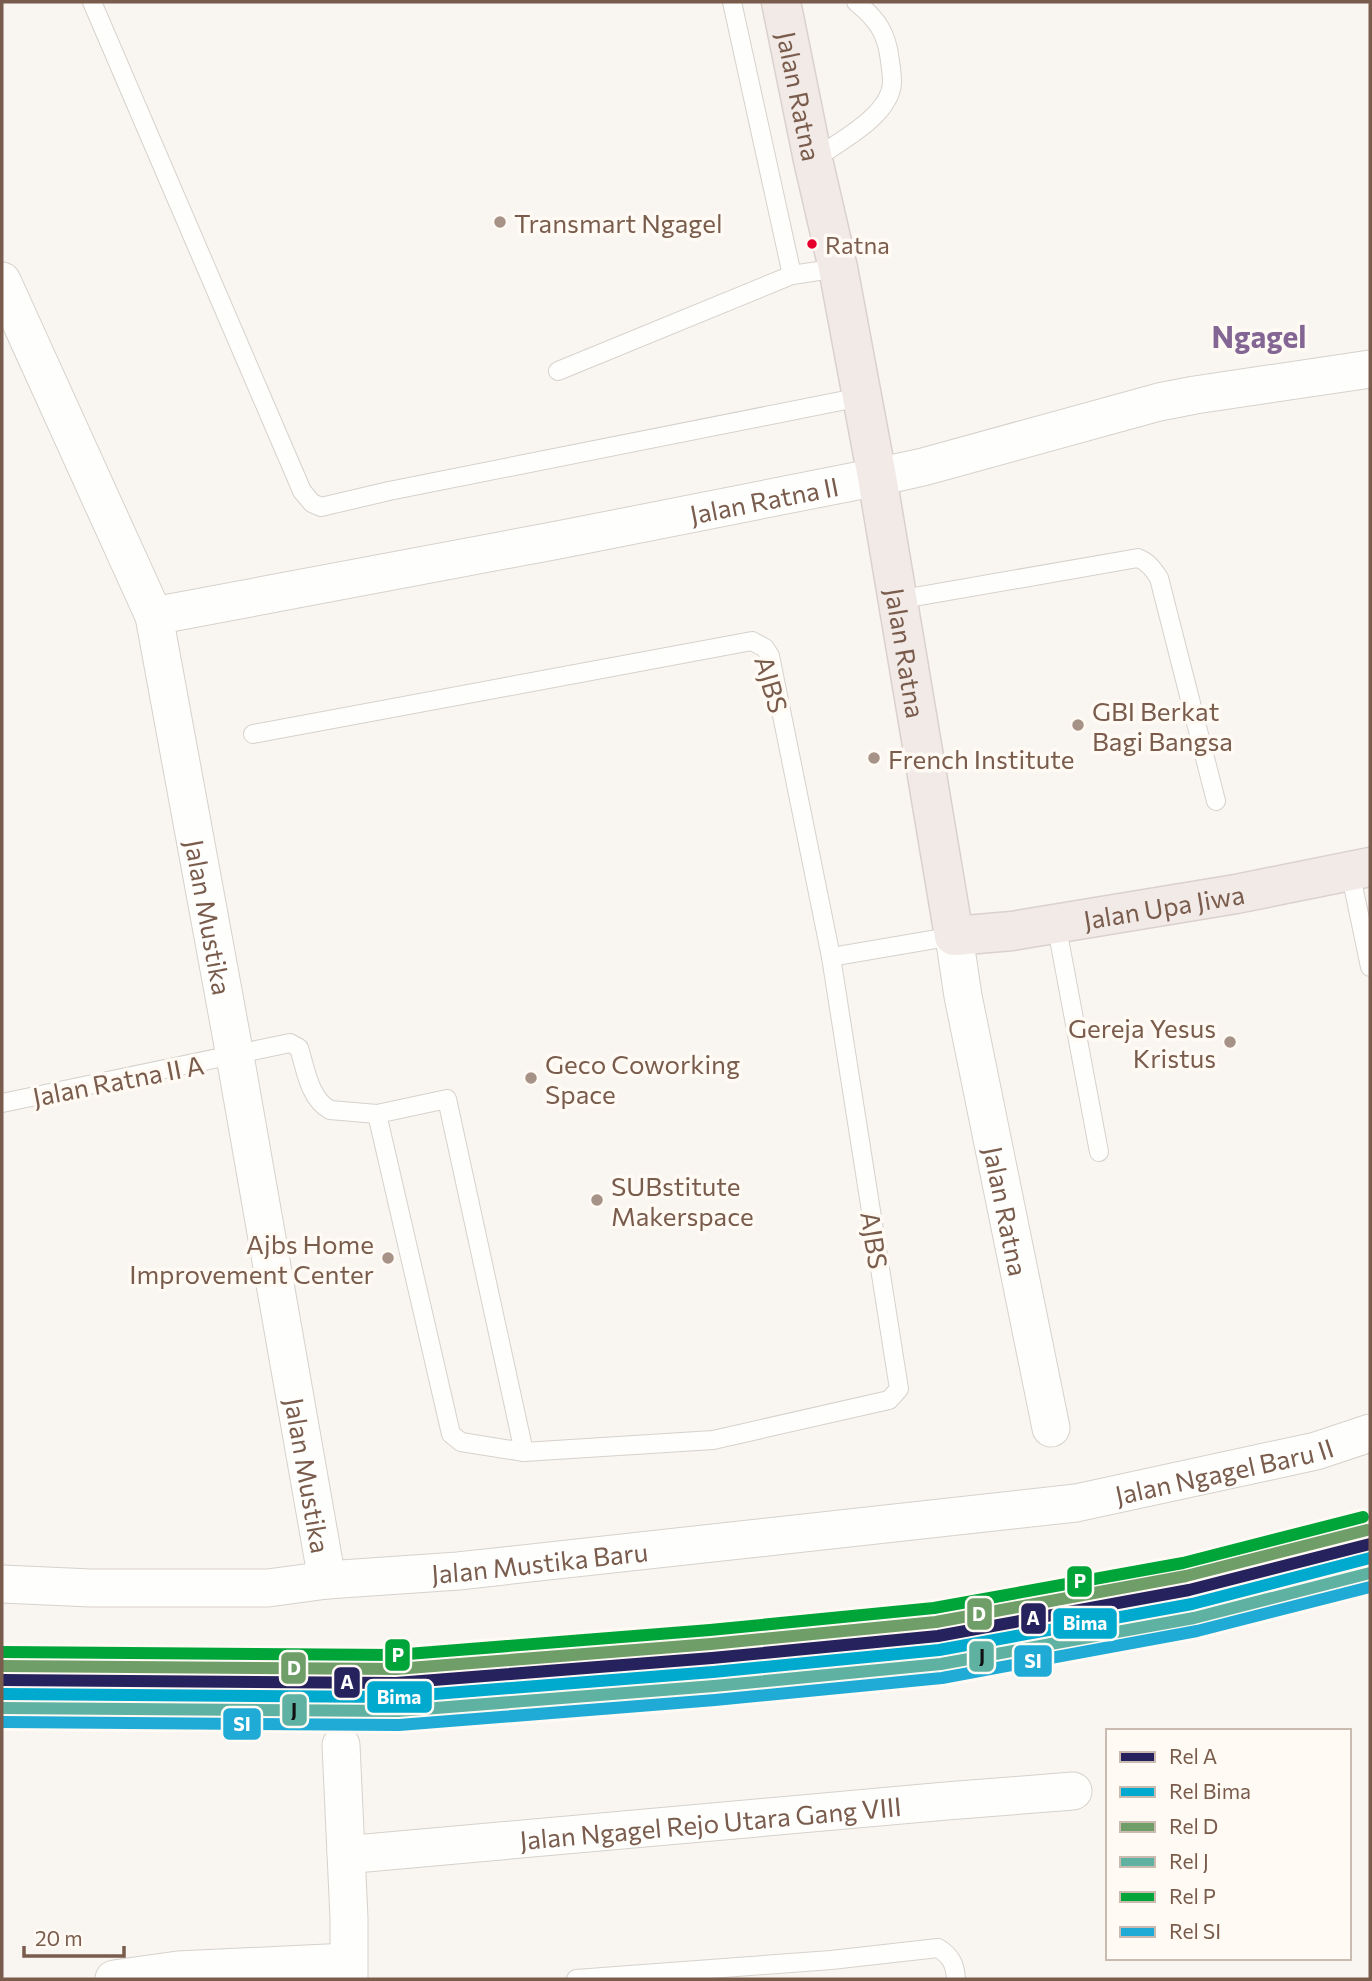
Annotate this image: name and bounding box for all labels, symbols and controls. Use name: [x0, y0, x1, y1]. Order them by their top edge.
street label: Jalan Ratna: [772, 29, 828, 164]
place label: Transmart Ngagel: [514, 207, 723, 238]
marker: Transmart Ngagel: [492, 214, 508, 230]
place label: Ratna: [825, 230, 890, 259]
marker: Ratna: [805, 237, 819, 251]
district label: Ngagel: [1212, 317, 1306, 354]
street label: Jalan Ratna II: [687, 469, 841, 529]
street label: Jalan Ratna: [880, 585, 933, 720]
street label: AJBS: [749, 652, 795, 716]
place label: GBI Berkat Bagi Bangsa: [1092, 695, 1233, 756]
marker: GBI Berkat Bagi Bangsa: [1070, 717, 1086, 733]
place label: French Institute: [888, 743, 1074, 774]
marker: French Institute: [866, 750, 882, 766]
street label: Jalan Mustika: [180, 837, 239, 997]
street label: Jalan Upa Jiwa: [1081, 877, 1247, 935]
place label: Gereja Yesus Kristus: [1068, 1012, 1216, 1073]
marker: Gereja Yesus Kristus: [1222, 1034, 1238, 1050]
street label: Jalan Ratna II A: [30, 1048, 206, 1112]
place label: Geco Coworking Space: [545, 1048, 740, 1109]
marker: Geco Coworking Space: [523, 1070, 539, 1086]
street label: Jalan Ratna: [978, 1143, 1035, 1278]
place label: SUBstitute Makerspace: [611, 1170, 754, 1231]
marker: SUBstitute Makerspace: [589, 1192, 605, 1208]
street label: AJBS: [855, 1209, 895, 1271]
place label: Ajbs Home Improvement Center: [129, 1228, 374, 1289]
marker: Ajbs Home Improvement Center: [380, 1250, 396, 1266]
street label: Jalan Mustika: [280, 1395, 338, 1556]
street label: Jalan Ngagel Baru II: [1112, 1431, 1337, 1510]
street label: Jalan Mustika Baru: [430, 1535, 650, 1588]
line badge: P: [1066, 1565, 1093, 1598]
text: P: [1074, 1569, 1086, 1592]
line badge: D: [966, 1597, 993, 1631]
text: D: [972, 1602, 986, 1625]
line badge: A: [1020, 1602, 1047, 1635]
text: A: [1026, 1606, 1040, 1629]
line badge: Bima: [1052, 1607, 1118, 1640]
text: Bima: [1063, 1611, 1107, 1634]
line badge: P: [384, 1638, 411, 1672]
line badge: J: [968, 1640, 995, 1673]
text: P: [392, 1643, 404, 1666]
text: J: [979, 1644, 985, 1667]
line badge: SI: [1013, 1644, 1053, 1678]
text: SI: [1024, 1649, 1042, 1672]
line badge: D: [280, 1651, 307, 1685]
text: D: [287, 1656, 301, 1679]
line badge: A: [333, 1666, 361, 1699]
text: A: [340, 1670, 354, 1693]
line badge: Bima: [366, 1680, 433, 1714]
text: Bima: [377, 1685, 421, 1708]
line badge: J: [281, 1693, 308, 1727]
text: J: [291, 1698, 297, 1721]
line badge: SI: [222, 1707, 262, 1741]
text: SI: [233, 1712, 251, 1735]
legend: [1106, 1729, 1351, 1960]
text: Rel A: [1169, 1743, 1217, 1768]
text: Rel Bima: [1169, 1778, 1251, 1803]
street label: Jalan Ngagel Rejo Utara Gang VIII: [518, 1790, 903, 1855]
text: Rel D: [1169, 1813, 1218, 1838]
text: Rel J: [1169, 1848, 1209, 1873]
text: Rel P: [1169, 1883, 1216, 1908]
scale bar: [24, 1914, 124, 1958]
text: Rel SI: [1169, 1918, 1221, 1943]
text: 20 m: [35, 1925, 83, 1950]

